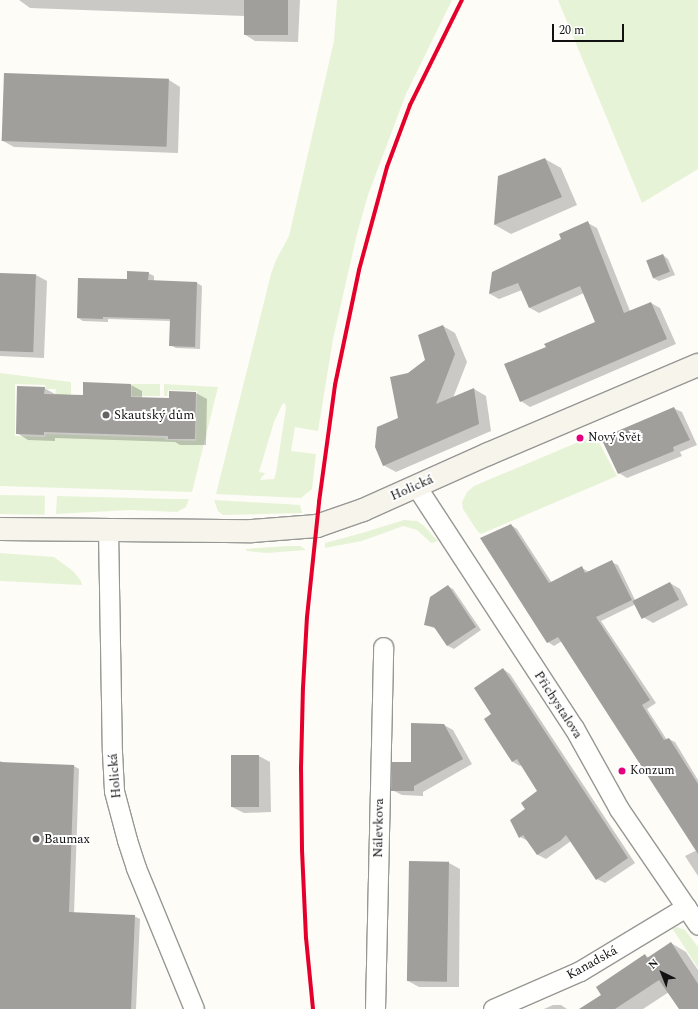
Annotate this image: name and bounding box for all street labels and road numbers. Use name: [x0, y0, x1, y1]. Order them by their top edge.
street label: Holická: [388, 472, 436, 504]
street label: Přichystalova: [530, 668, 586, 742]
street label: Holická: [105, 753, 125, 799]
street label: Nálevkova: [371, 798, 387, 858]
street label: Kanadská: [564, 943, 620, 983]

